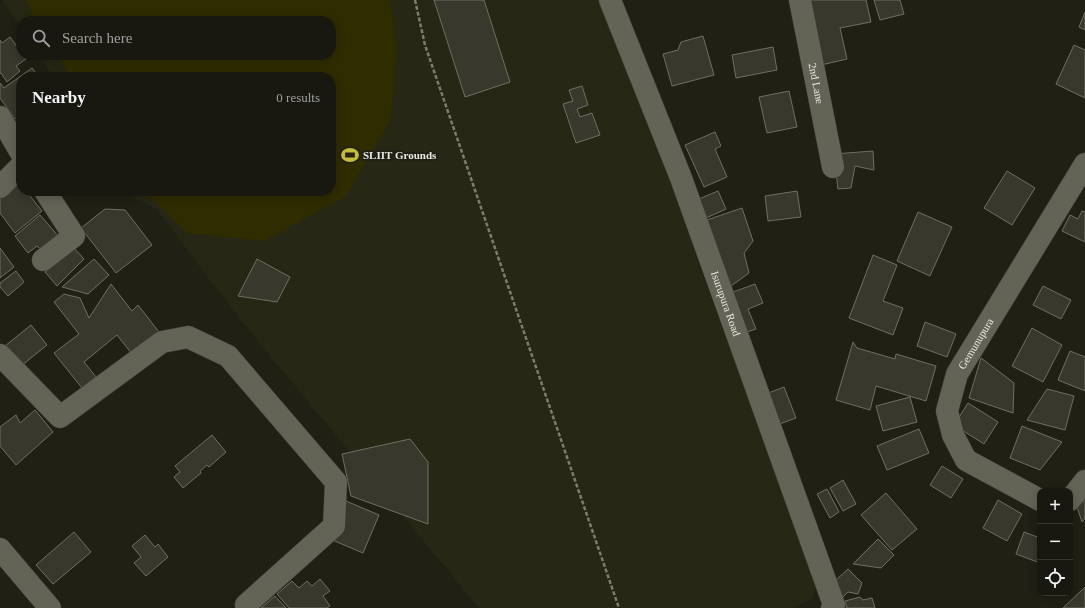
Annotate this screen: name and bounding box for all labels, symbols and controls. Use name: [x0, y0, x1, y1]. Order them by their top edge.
search box: [16, 16, 336, 60]
icon: search: [30, 27, 52, 49]
text: Search here: [62, 30, 132, 46]
street label: 2nd Lane: [807, 62, 826, 105]
text: Nearby: [32, 88, 86, 107]
text: 0 results: [276, 90, 320, 105]
sports icon: SLIIT Grounds: [340, 145, 360, 165]
place label: SLIIT Grounds: [363, 149, 437, 161]
street label: Isurupura Road: [709, 269, 743, 338]
street label: Gemunupura: [955, 316, 996, 371]
map controls: [1037, 488, 1073, 596]
button: +: [1037, 488, 1073, 524]
button: −: [1037, 524, 1073, 560]
button: locate: [1037, 560, 1073, 596]

